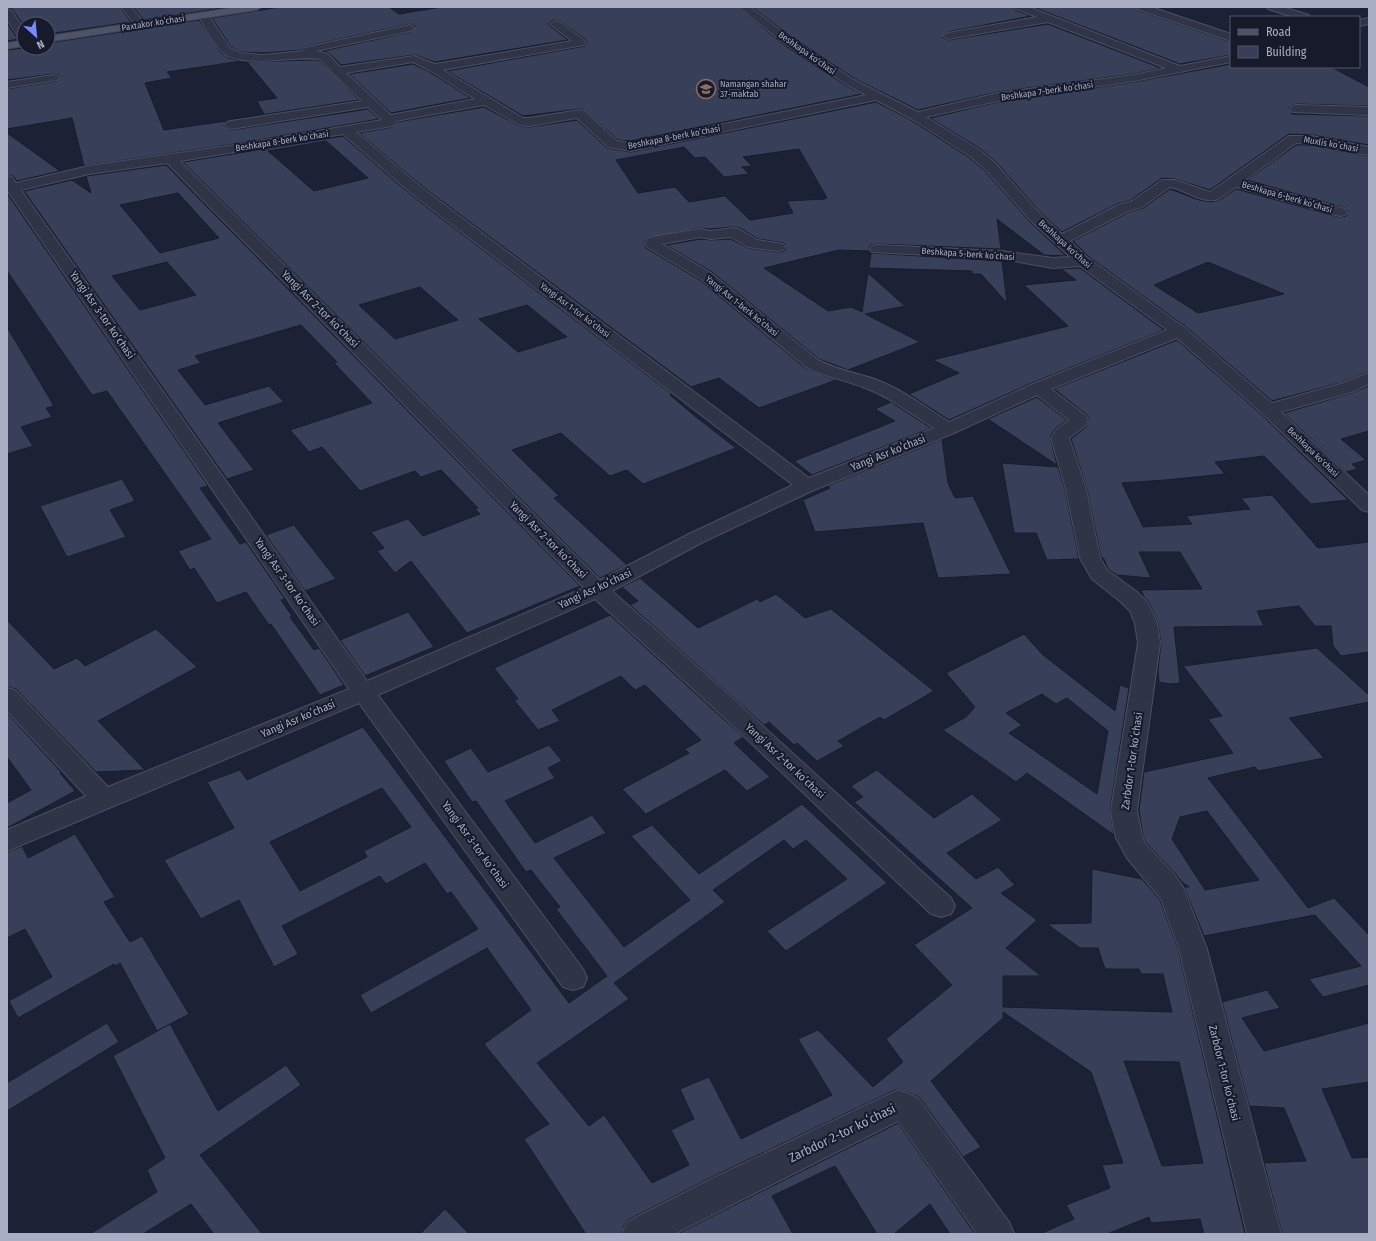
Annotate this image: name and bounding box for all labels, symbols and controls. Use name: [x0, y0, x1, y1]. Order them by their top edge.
street label: Paxtakor koʻchasi: [121, 13, 185, 33]
north arrow: [16, 16, 56, 56]
legend: [1230, 16, 1360, 68]
text: Road: [1266, 25, 1291, 39]
street label: Beshkapa ko'chasi: [777, 30, 837, 76]
text: N: [34, 37, 46, 52]
text: Building: [1266, 45, 1307, 59]
school or university icon: Namangan shahar 37-maktab: [695, 78, 717, 100]
place label: Namangan shahar 37-maktab: [720, 79, 787, 99]
street label: Beshkapa 7-berk koʻchasi: [1000, 80, 1094, 102]
street label: Beshkapa 8-berk koʼchasi: [627, 123, 721, 151]
street label: Beshkapa 8-berk koʼchasi: [235, 129, 329, 153]
street label: Muxlis koʻchasi: [1303, 134, 1359, 154]
street label: Beshkapa 6-berk koʻchasi: [1241, 179, 1333, 215]
street label: Beshkapa ko'chasi: [1037, 218, 1093, 270]
street label: Beshkapa 5-berk koʻchasi: [921, 246, 1015, 262]
street label: Yangi Asr 2-tor koʼchasi: [279, 268, 362, 351]
street label: Yangi Asr 3-tor koʼchasi: [67, 269, 137, 362]
street label: Yangi Asr 1-berk koʻchasi: [704, 274, 780, 338]
street label: Yangi Asr 1-tor koʼchasi: [538, 280, 612, 340]
street label: Beshkapa ko'chasi: [1285, 425, 1341, 479]
street label: Yangi Asr koʻchasi: [849, 432, 927, 474]
street label: Yangi Asr 2-tor koʼchasi: [507, 499, 590, 582]
street label: Yangi Asr 3-tor koʼchasi: [252, 536, 322, 629]
street label: Yangi Asr koʻchasi: [556, 566, 634, 612]
street label: Yangi Asr koʻchasi: [259, 697, 337, 740]
street label: Zarbdor 1-tor koʻchasi: [1119, 711, 1145, 811]
street label: Yangi Asr 2-tor koʼchasi: [742, 721, 828, 801]
street label: Yangi Asr 3-tor koʼchasi: [439, 799, 511, 891]
street label: Zarbdor 1-tor koʻchasi: [1206, 1024, 1242, 1122]
street label: Zarbdor 2-tor koʻchasi: [786, 1101, 898, 1165]

